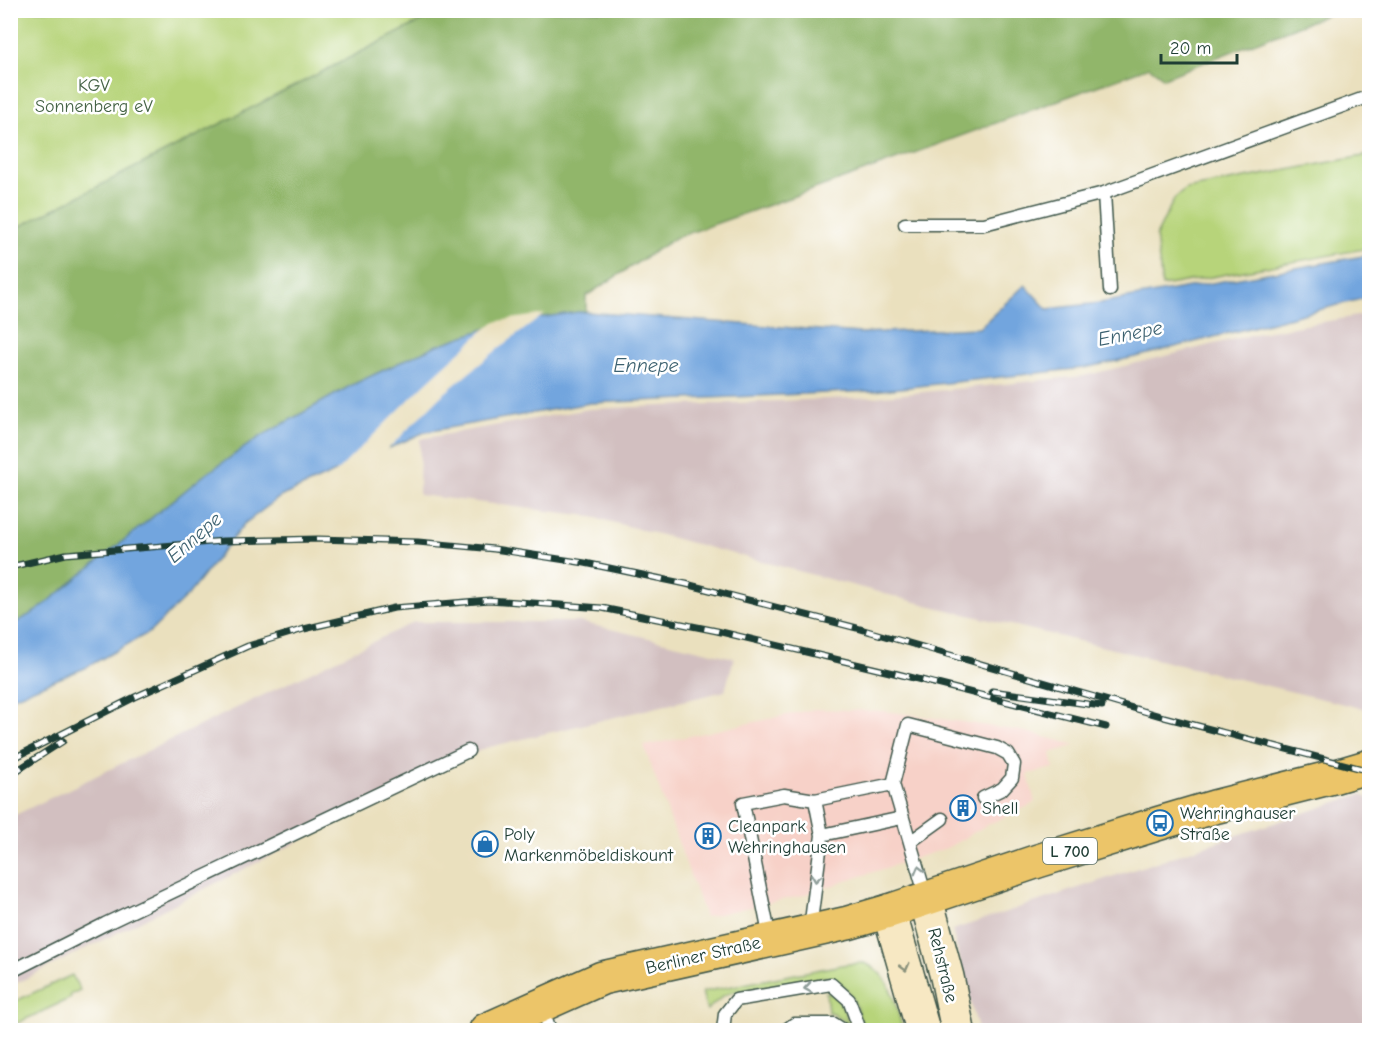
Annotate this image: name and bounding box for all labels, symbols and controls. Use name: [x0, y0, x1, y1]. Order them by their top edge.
scale bar: [1161, 27, 1238, 65]
text: 20 m: [1170, 38, 1211, 59]
park label: KGV Sonnenberg eV: [35, 75, 153, 117]
water label: Ennepe: [1096, 316, 1164, 351]
water label: Ennepe: [613, 354, 679, 377]
water label: Ennepe: [162, 507, 226, 567]
building icon: Shell: [948, 793, 978, 823]
place label: Shell: [982, 798, 1019, 819]
place label: Wehringhauser Straße: [1180, 803, 1296, 845]
bus stop icon: Wehringhauser Straße: [1145, 808, 1175, 838]
place label: Cleanpark Wehringhausen: [728, 816, 846, 858]
building icon: Cleanpark Wehringhausen: [693, 821, 723, 851]
place label: Poly Markenmöbeldiskount: [504, 824, 674, 866]
shop icon: Poly Markenmöbeldiskount: [470, 829, 500, 859]
road number: L 700: [1043, 838, 1097, 864]
one-way arrow: [913, 865, 926, 875]
one-way arrow: [811, 873, 823, 883]
street label: Rehstraße: [923, 926, 962, 1005]
street label: Berliner Straße: [644, 932, 763, 979]
one-way arrow: [897, 962, 910, 972]
one-way arrow: [803, 981, 813, 994]

